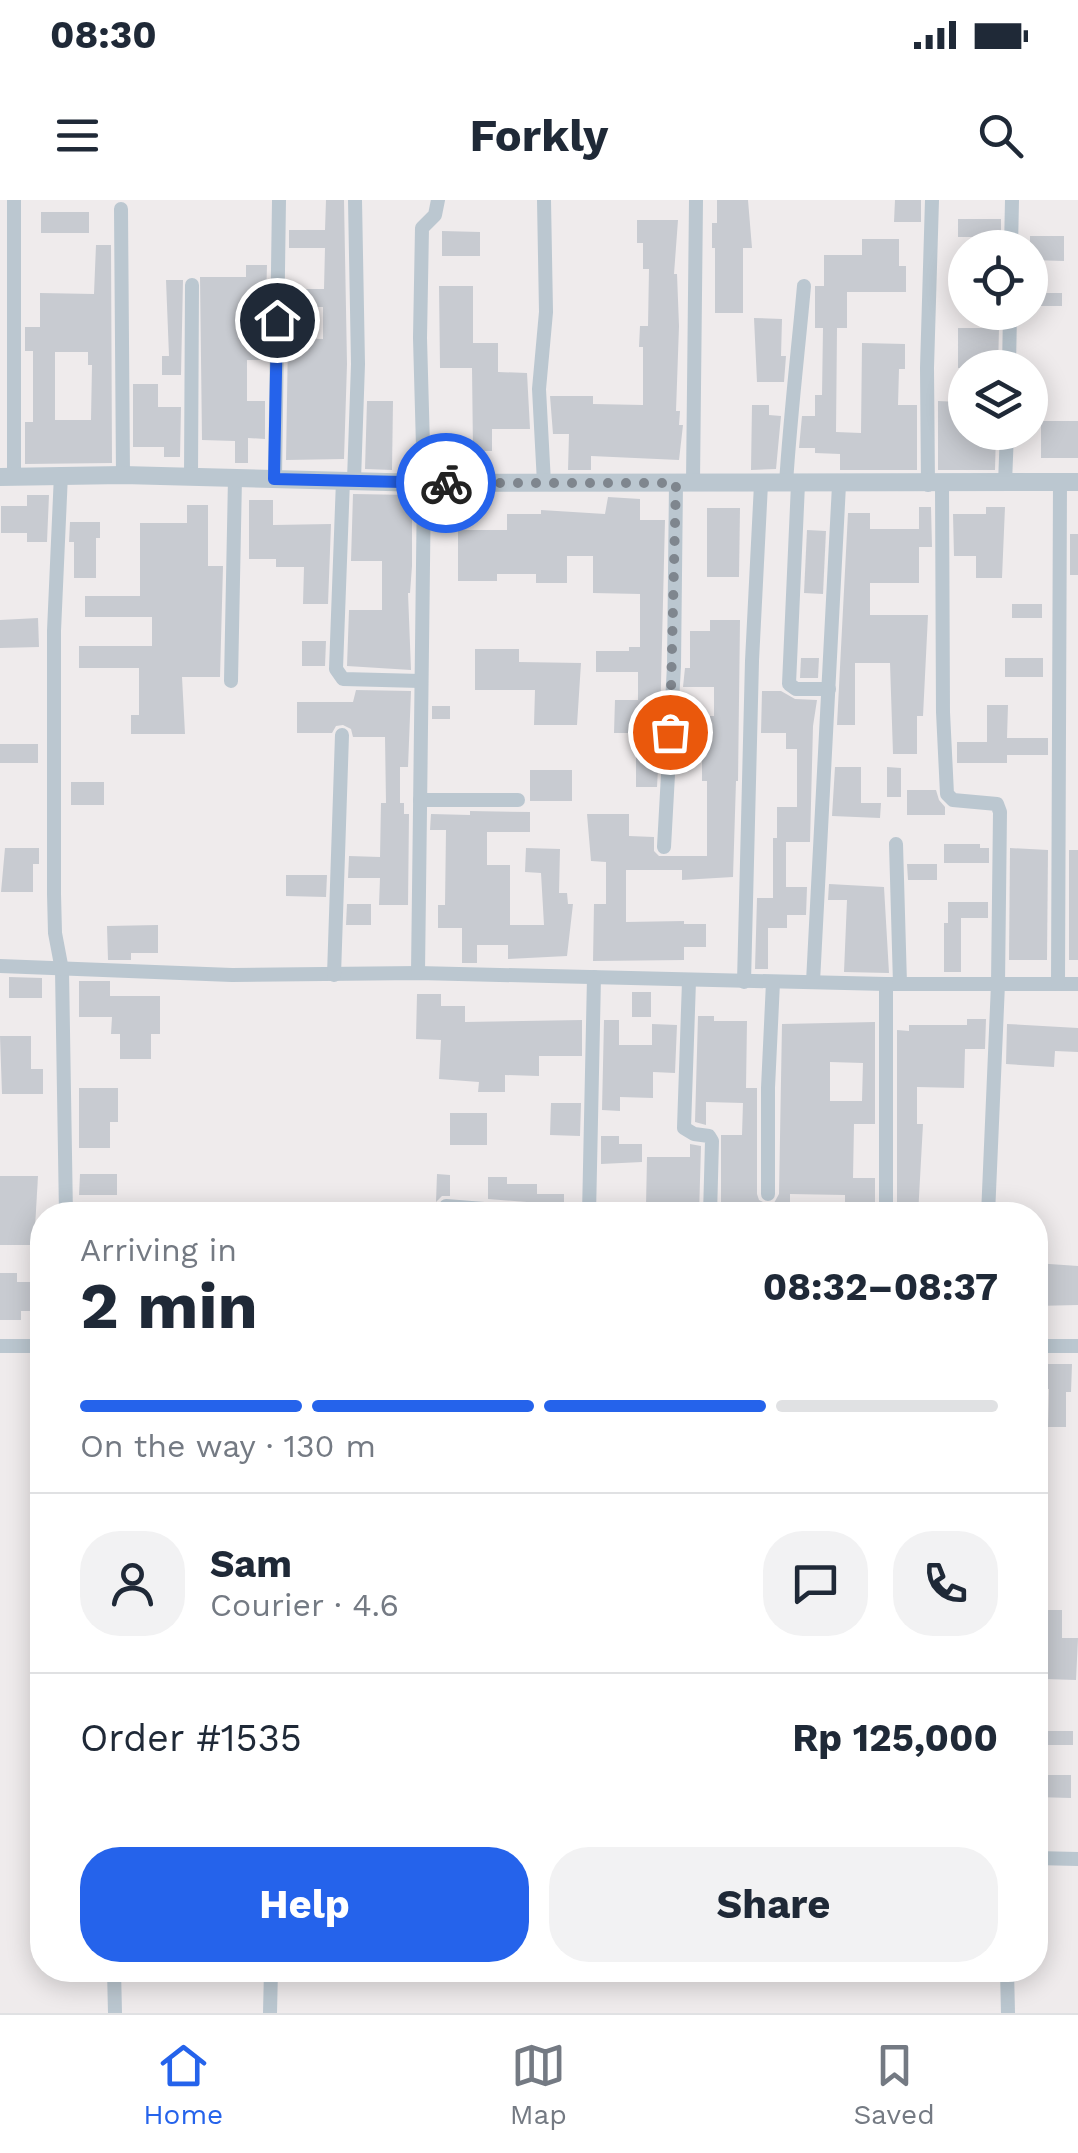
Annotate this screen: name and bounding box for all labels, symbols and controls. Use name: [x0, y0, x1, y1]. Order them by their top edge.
text: 08:30: [50, 13, 157, 57]
icon: menu: [50, 108, 105, 163]
icon: search: [973, 108, 1028, 163]
text: Forkly: [470, 109, 608, 162]
map controls: [948, 230, 1048, 450]
button: locate: [948, 230, 1048, 330]
pin: [235, 278, 320, 363]
icon: home: [250, 293, 305, 348]
button: layers: [948, 350, 1048, 450]
courier: [396, 433, 496, 533]
icon: bike: [419, 456, 474, 511]
pin: [628, 690, 713, 775]
icon: bag: [643, 705, 698, 760]
text: Arriving in: [80, 1231, 237, 1269]
text: 08:32–08:37: [763, 1265, 998, 1309]
text: 2 min: [80, 1268, 258, 1344]
text: On the way · 130 m: [80, 1427, 376, 1465]
button: person: [80, 1531, 185, 1636]
button: chat: [763, 1531, 868, 1636]
button: phone: [893, 1531, 998, 1636]
text: Sam: [210, 1542, 292, 1586]
text: Courier · 4.6: [210, 1586, 399, 1624]
text: Order #1535: [80, 1716, 302, 1760]
text: Rp 125,000: [792, 1716, 998, 1760]
button: Help: [80, 1847, 529, 1962]
button: Share: [549, 1847, 998, 1962]
tab: Home: [143, 2038, 223, 2131]
tab: Map: [510, 2038, 567, 2131]
tab: Saved: [853, 2038, 935, 2131]

